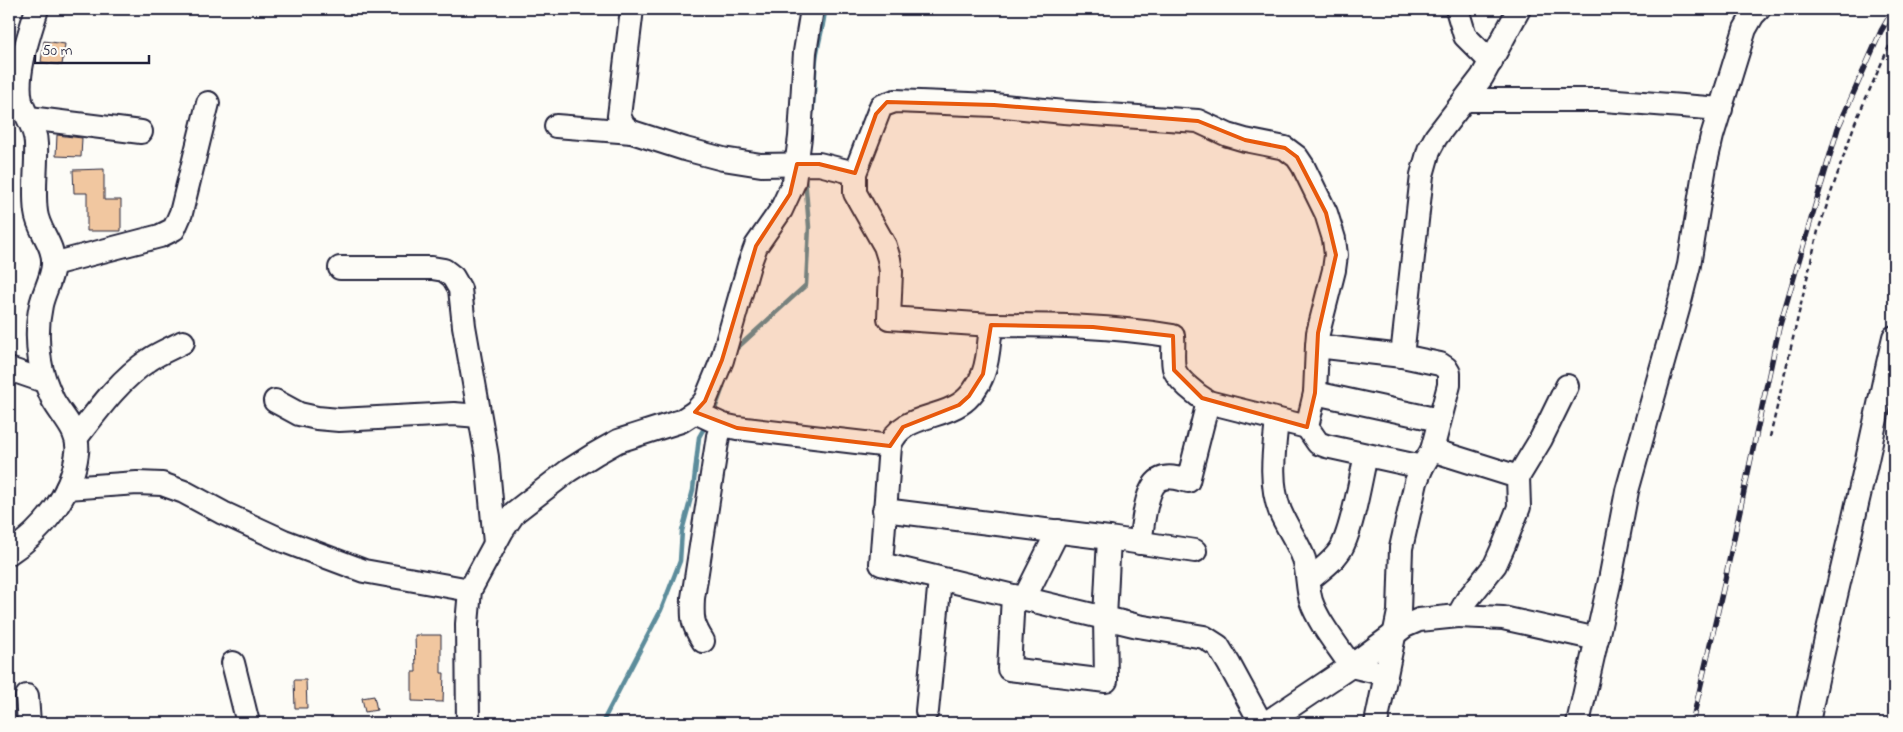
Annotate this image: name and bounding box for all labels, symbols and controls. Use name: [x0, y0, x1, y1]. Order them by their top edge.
scale bar: [35, 32, 149, 64]
text: 50 m: [42, 40, 73, 62]

